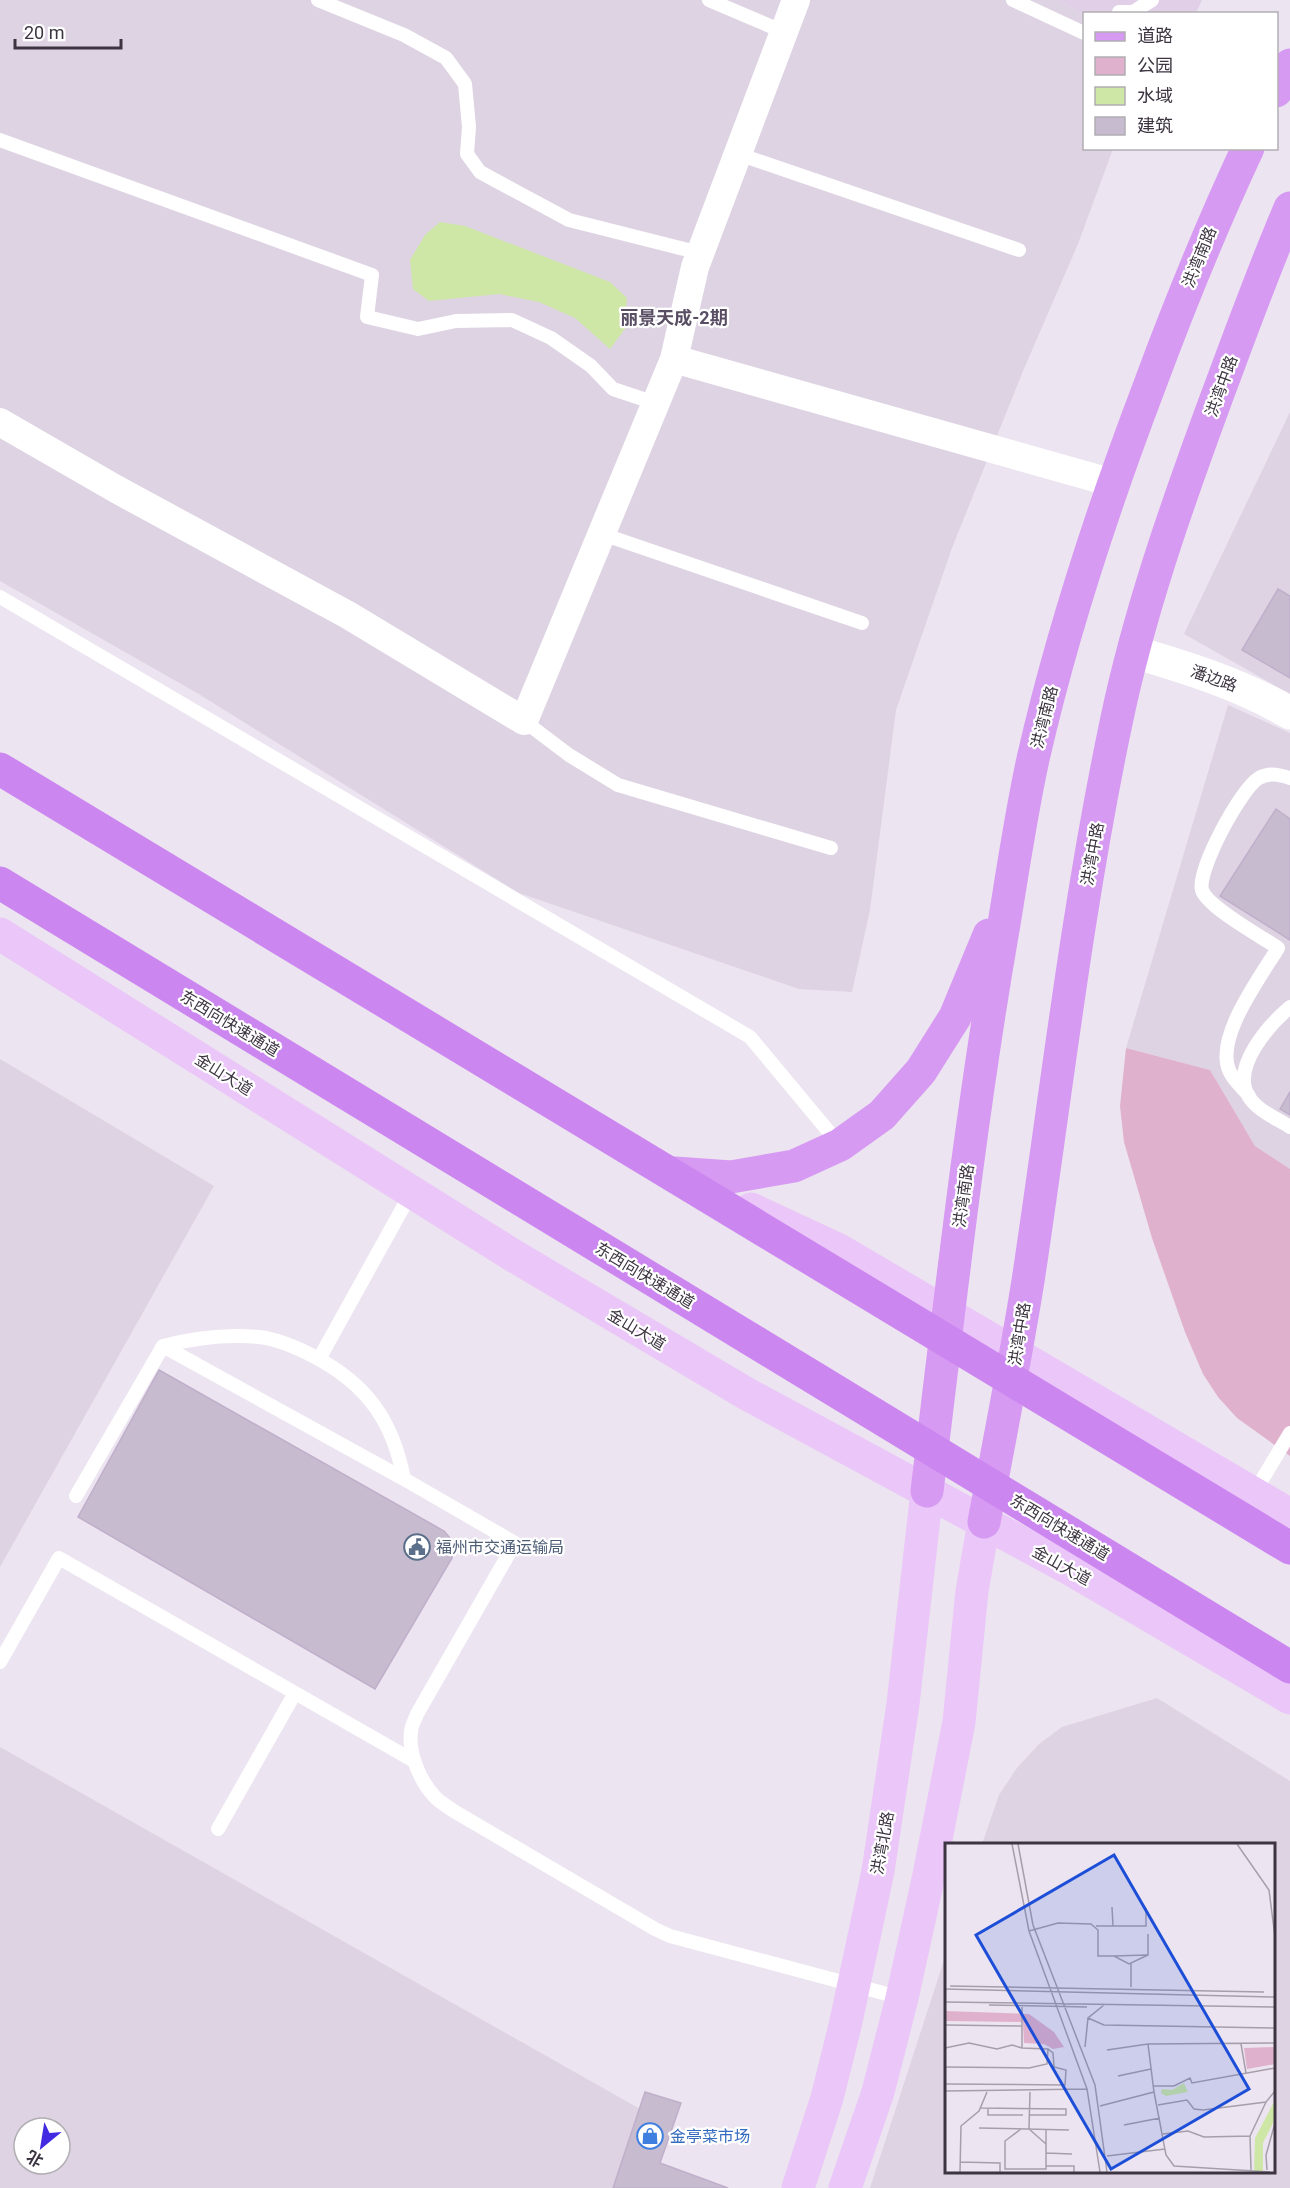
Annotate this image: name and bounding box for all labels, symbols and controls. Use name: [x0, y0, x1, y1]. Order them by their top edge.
scale bar: [15, 12, 122, 50]
legend: [1083, 12, 1278, 150]
text: 20 m: [24, 22, 64, 43]
text: 道路: [1137, 25, 1173, 46]
text: 公园: [1137, 55, 1173, 76]
text: 水域: [1137, 85, 1173, 106]
text: 建筑: [1137, 115, 1173, 136]
street label: 洪湾南路: [1179, 224, 1220, 290]
district label: 丽景天成-2期: [620, 307, 728, 328]
street label: 洪湾中路: [1202, 353, 1241, 419]
street label: 潘边路: [1188, 661, 1240, 696]
street label: 洪湾南路: [1028, 684, 1061, 750]
street label: 洪湾中路: [1078, 821, 1107, 887]
street label: 东西向快速通道: [177, 986, 283, 1060]
street label: 金山大道: [192, 1049, 256, 1099]
street label: 洪湾南路: [950, 1163, 977, 1229]
street label: 东西向快速通道: [592, 1238, 698, 1312]
street label: 洪湾中路: [1005, 1301, 1034, 1367]
street label: 金山大道: [604, 1305, 669, 1354]
street label: 东西向快速通道: [1007, 1490, 1113, 1564]
public building icon: 福州市交通运输局: [402, 1532, 432, 1562]
place label: 福州市交通运输局: [436, 1538, 564, 1557]
street label: 金山大道: [1029, 1542, 1094, 1589]
street label: 洪湾北路: [868, 1810, 897, 1876]
inset map: [945, 1843, 1275, 2173]
north arrow: [12, 2116, 72, 2176]
shop icon: 金亭菜市场: [635, 2121, 665, 2151]
place label: 金亭菜市场: [670, 2127, 750, 2146]
text: 北: [23, 2146, 46, 2171]

